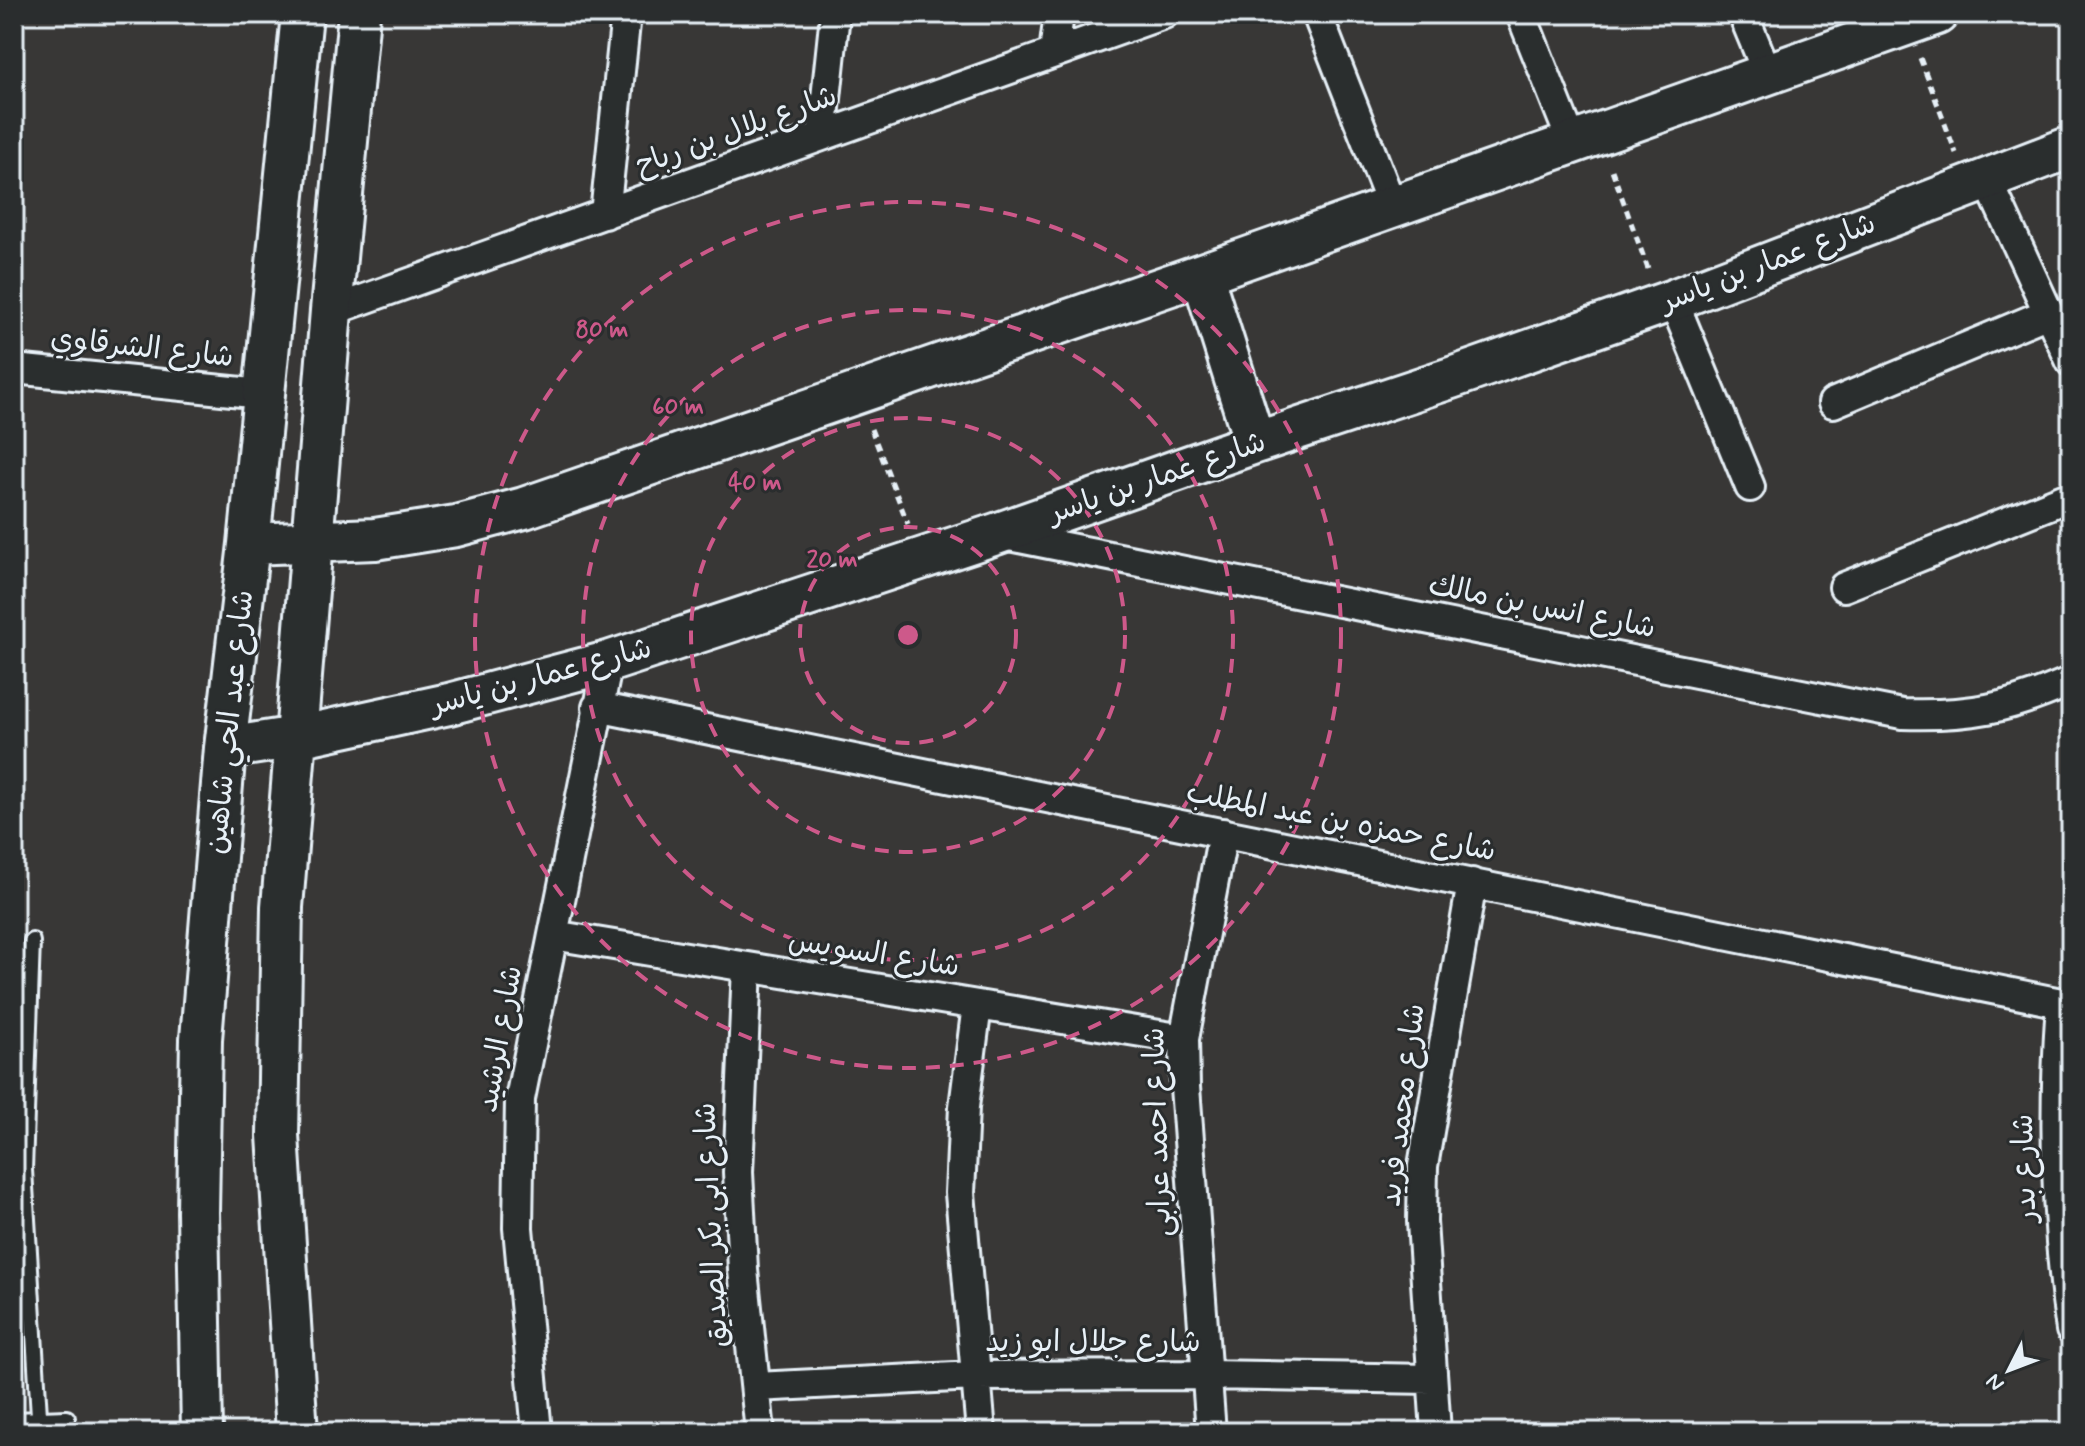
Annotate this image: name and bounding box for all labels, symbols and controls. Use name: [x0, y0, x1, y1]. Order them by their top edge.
street label: شارع بلال بن رباح: [630, 76, 842, 186]
street label: شارع عمار بن ياسر: [1652, 204, 1881, 323]
text: 80 m: [576, 315, 628, 346]
street label: شارع الشرقاوي: [48, 319, 236, 377]
text: 60 m: [652, 392, 704, 423]
street label: شارع عمار بن ياسر: [1040, 422, 1271, 534]
text: 40 m: [728, 468, 782, 499]
text: 20 m: [806, 545, 858, 576]
street label: شارع انس بن مالك: [1425, 566, 1659, 648]
street label: شارع عبد الحي شاهين: [197, 588, 268, 857]
centre of rings: [894, 621, 922, 649]
street label: شارع عمار بن ياسر: [423, 629, 656, 726]
street label: شارع حمزه بن عبد المطلب: [1183, 773, 1499, 871]
street label: شارع السويس: [786, 921, 962, 987]
street label: شارع الرشيد: [468, 963, 532, 1115]
street label: شارع محمد فريد: [1371, 1001, 1435, 1209]
street label: شارع احمد عرابى: [1135, 1027, 1181, 1237]
street label: شارع ابى بكر الصديق: [686, 1102, 738, 1348]
street label: شارع بدر: [2004, 1113, 2046, 1226]
street label: شارع جلال ابو زيد: [985, 1323, 1201, 1362]
north arrow: [1969, 1330, 2049, 1410]
text: N: [1980, 1367, 2011, 1397]

